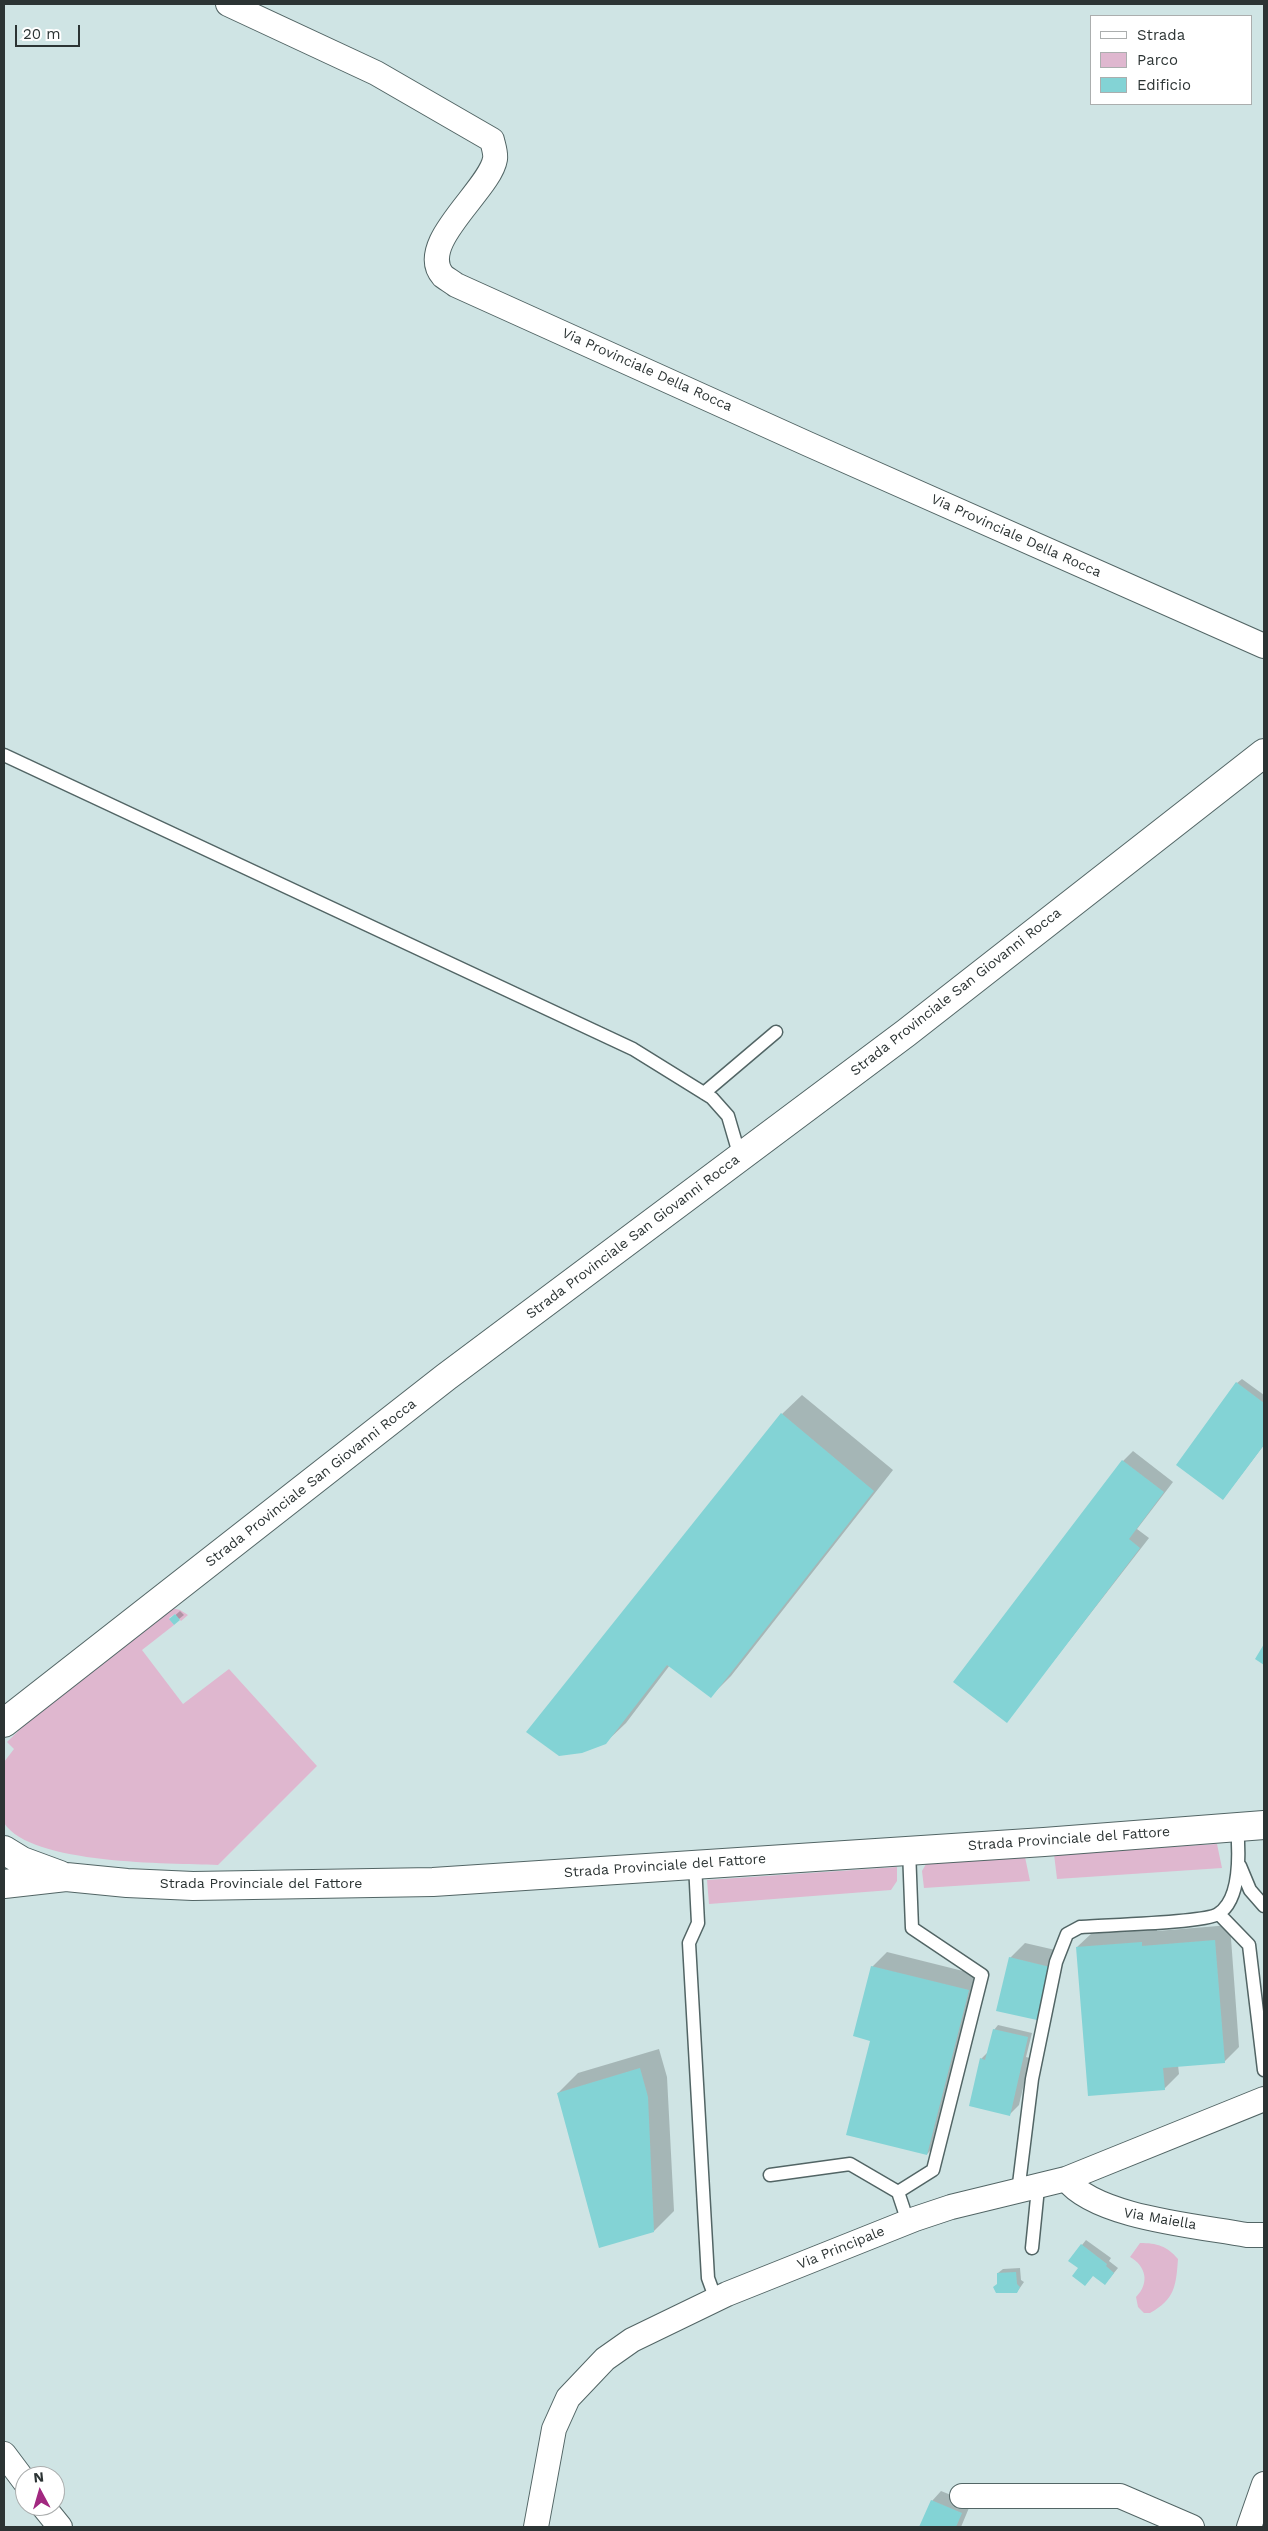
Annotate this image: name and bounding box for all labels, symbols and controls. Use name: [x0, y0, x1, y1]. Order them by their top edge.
scale bar: [18, 15, 82, 47]
legend: [1090, 15, 1253, 105]
text: 20 m: [23, 25, 61, 43]
text: Strada: [1137, 26, 1185, 44]
text: Parco: [1137, 51, 1178, 69]
text: Edificio: [1137, 76, 1191, 94]
street label: Via Provinciale Della Rocca: [559, 325, 735, 415]
street label: Via Provinciale Della Rocca: [928, 491, 1104, 581]
street label: Strada Provinciale San Giovanni Rocca: [847, 904, 1065, 1080]
street label: Strada Provinciale San Giovanni Rocca: [523, 1151, 743, 1323]
street label: Strada Provinciale San Giovanni Rocca: [202, 1395, 420, 1571]
street label: Strada Provinciale del Fattore: [967, 1824, 1171, 1854]
street label: Strada Provinciale del Fattore: [563, 1851, 767, 1881]
street label: Strada Provinciale del Fattore: [160, 1876, 362, 1892]
street label: Via Maiella: [1122, 2204, 1198, 2234]
street label: Via Principale: [795, 2223, 887, 2273]
north arrow: [15, 2466, 65, 2516]
text: N: [33, 2469, 45, 2486]

